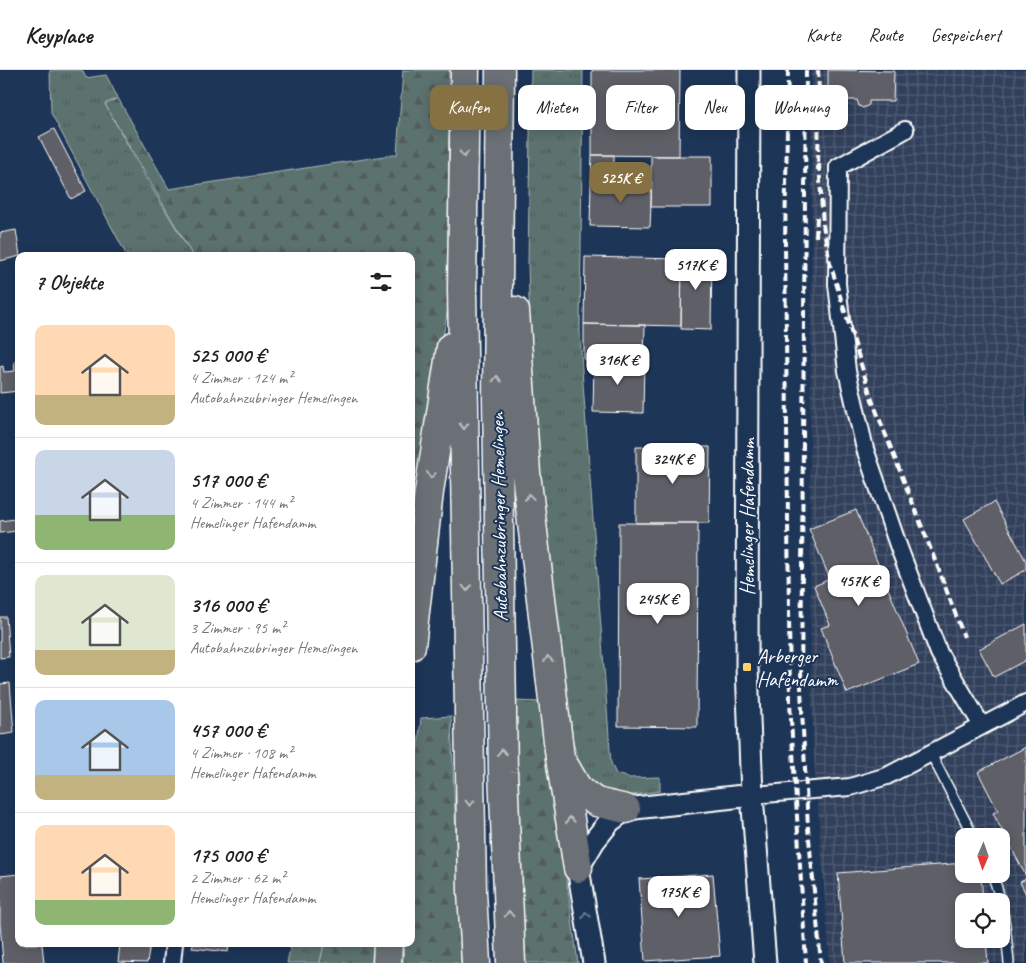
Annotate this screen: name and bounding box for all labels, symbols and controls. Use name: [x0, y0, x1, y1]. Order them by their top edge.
text: Keyplace: [25, 20, 92, 50]
text: Karte: [806, 24, 841, 46]
text: Route: [869, 24, 903, 46]
text: Gespeichert: [931, 24, 1001, 46]
chip: Kaufen: [430, 85, 508, 130]
chip: Mieten: [518, 85, 596, 130]
chip: Filter: [606, 85, 675, 130]
chip: Neu: [685, 85, 745, 130]
chip: Wohnung: [755, 85, 848, 130]
one-way arrow: [459, 150, 469, 158]
pin: 525K €: [580, 162, 662, 204]
text: 525K €: [601, 168, 641, 188]
pin: 517K €: [655, 248, 737, 291]
text: 517K €: [676, 255, 716, 275]
icon: filters: [367, 268, 395, 296]
text: 7 Objekte: [35, 269, 103, 295]
text: 525 000 €: [190, 342, 266, 368]
pin: 316K €: [577, 344, 659, 386]
icon: home: [75, 345, 135, 405]
text: 316K €: [597, 350, 639, 370]
text: 4 Zimmer · 124 m²: [190, 368, 292, 388]
one-way arrow: [492, 375, 502, 383]
text: Autobahnzubringer Hemelingen: [190, 388, 357, 408]
street label: Autobahnzubringer Hemelingen: [485, 411, 513, 622]
one-way arrow: [459, 422, 469, 430]
street label: Hemelinger Hafendamm: [735, 437, 760, 595]
pin: 324K €: [632, 442, 714, 485]
text: 324K €: [653, 449, 693, 469]
text: 517 000 €: [190, 467, 266, 493]
icon: home: [75, 470, 135, 530]
one-way arrow: [426, 472, 437, 480]
text: 4 Zimmer · 144 m²: [190, 493, 292, 513]
one-way arrow: [524, 493, 535, 501]
text: Hemelinger Hafendamm: [190, 513, 315, 533]
pin: 457K €: [818, 564, 900, 607]
text: 457K €: [839, 571, 879, 591]
pin: 245K €: [617, 582, 699, 625]
one-way arrow: [462, 584, 472, 592]
text: 245K €: [638, 589, 678, 609]
text: 316 000 €: [190, 592, 267, 618]
icon: home: [75, 595, 135, 655]
text: 3 Zimmer · 95 m²: [190, 618, 285, 638]
text: Autobahnzubringer Hemelingen: [190, 638, 357, 658]
place label: Arberger Hafendamm: [757, 644, 840, 692]
one-way arrow: [543, 654, 554, 662]
marker: Arberger Hafendamm: [741, 661, 753, 673]
text: 457 000 €: [190, 717, 266, 743]
icon: home: [75, 720, 135, 780]
text: 4 Zimmer · 108 m²: [190, 743, 292, 763]
one-way arrow: [497, 748, 507, 756]
text: Hemelinger Hafendamm: [190, 763, 315, 783]
one-way arrow: [465, 800, 475, 807]
one-way arrow: [566, 815, 576, 824]
north arrow: [955, 828, 1010, 882]
map controls: [955, 828, 1010, 948]
text: 175 000 €: [190, 842, 266, 868]
icon: home: [75, 845, 135, 905]
text: 2 Zimmer · 62 m²: [190, 868, 285, 888]
pin: 175K €: [638, 876, 720, 918]
text: 175K €: [659, 882, 699, 902]
text: Hemelinger Hafendamm: [190, 888, 315, 908]
button: locate: [955, 893, 1010, 948]
one-way arrow: [503, 910, 514, 918]
one-way arrow: [582, 911, 592, 920]

